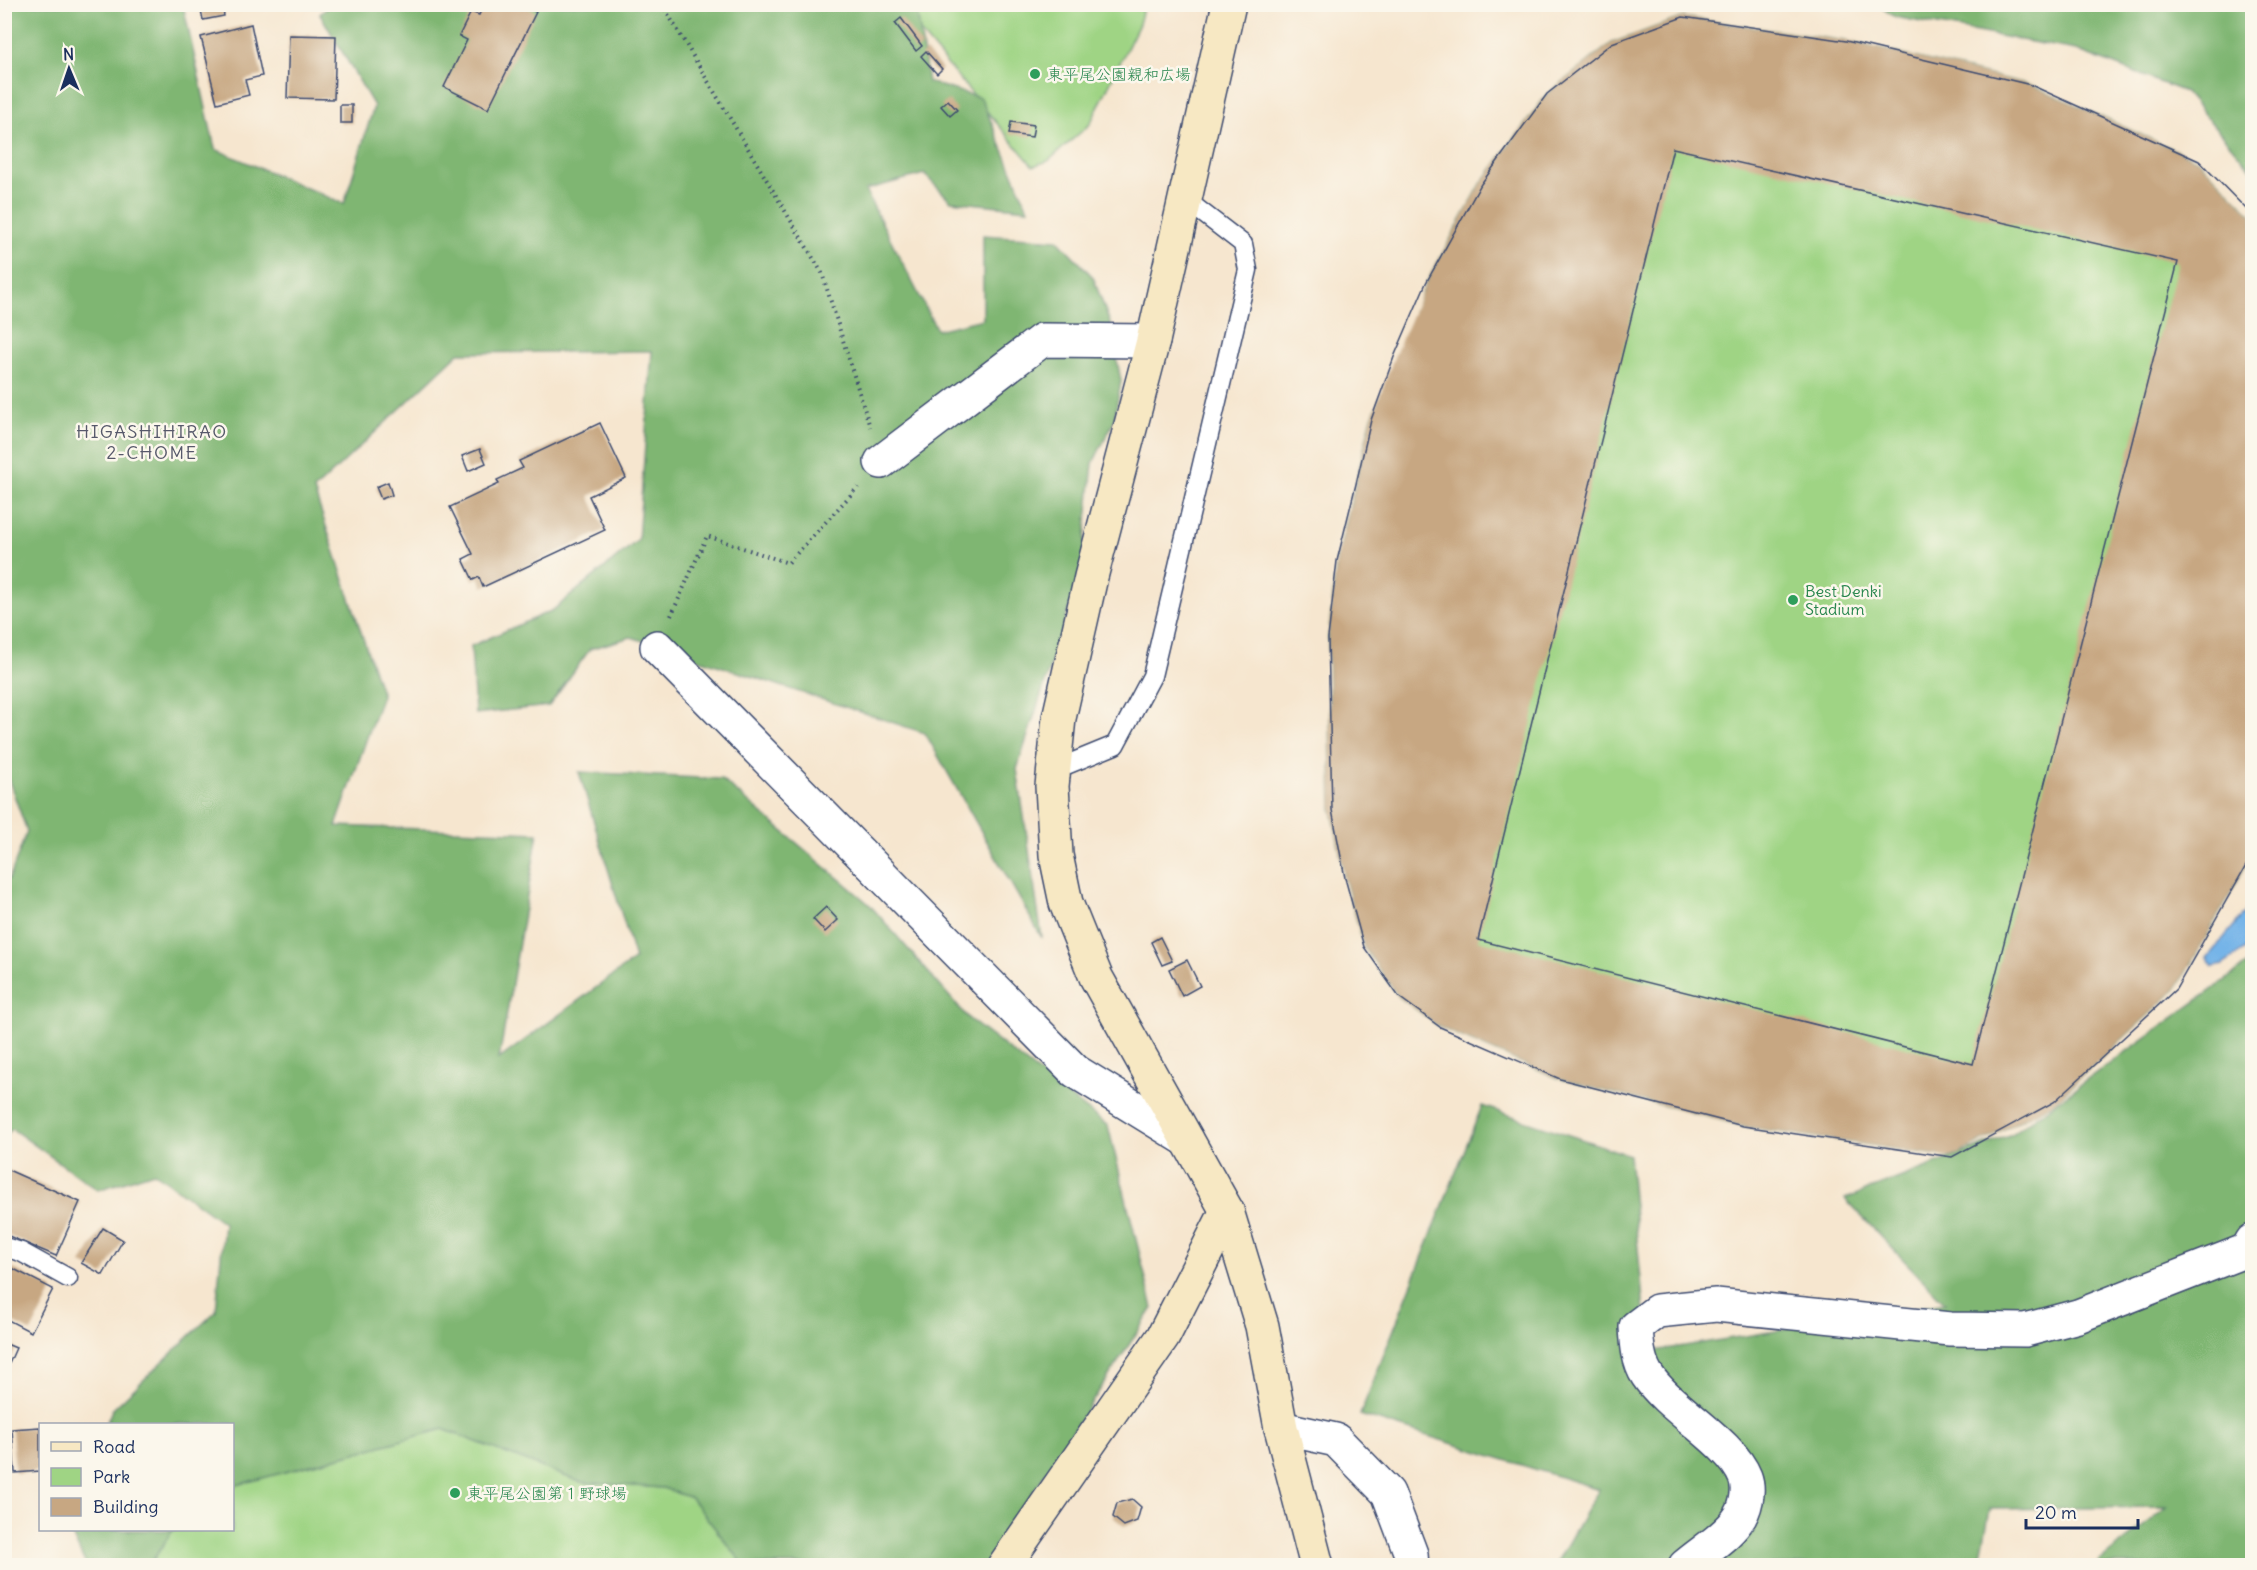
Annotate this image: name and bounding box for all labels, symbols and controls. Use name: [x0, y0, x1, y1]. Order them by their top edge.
north arrow: [39, 39, 99, 99]
text: N: [63, 44, 74, 64]
place label: 東平尾公園親和広場: [1047, 64, 1191, 84]
marker: 東平尾公園親和広場: [1028, 67, 1042, 81]
district label: HIGASHIHIRAO 2-CHOME: [76, 420, 228, 464]
place label: Best Denki Stadium: [1805, 581, 1882, 619]
marker: Best Denki Stadium: [1786, 593, 1800, 607]
legend: [39, 1423, 234, 1531]
text: Road: [93, 1435, 136, 1458]
text: Park: [93, 1465, 130, 1488]
place label: 東平尾公園第１野球場: [467, 1483, 627, 1503]
marker: 東平尾公園第１野球場: [448, 1486, 462, 1500]
scale bar: [2026, 1492, 2138, 1530]
text: Building: [93, 1495, 158, 1518]
text: 20 m: [2035, 1501, 2077, 1524]

